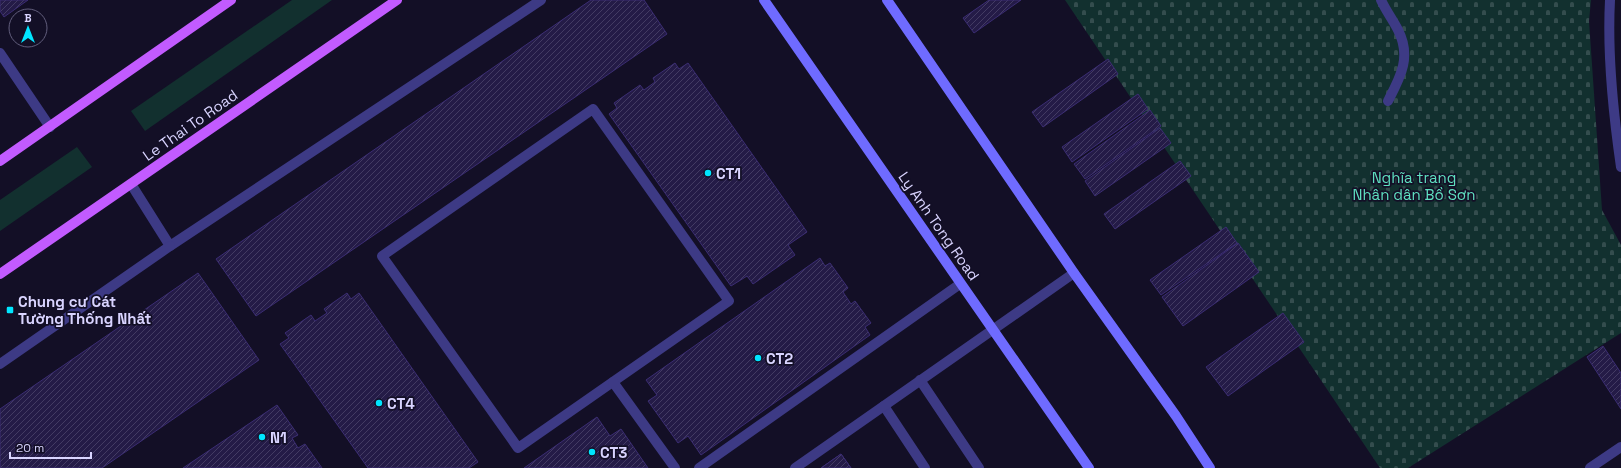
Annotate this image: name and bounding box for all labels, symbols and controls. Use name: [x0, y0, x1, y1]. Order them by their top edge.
north arrow: [8, 8, 48, 48]
text: B: [24, 11, 32, 25]
street label: Le Thai To Road: [139, 85, 241, 165]
place label: CT1: [716, 164, 741, 183]
marker: CT1: [703, 168, 713, 178]
street label: Ly Anh Tong Road: [894, 168, 984, 284]
park label: Nghĩa trang Nhân dân Bồ Sơn: [1352, 168, 1476, 204]
place label: Chung cư Cát Tường Thống Nhất: [18, 292, 152, 328]
marker: Chung cư Cát Tường Thống Nhất: [5, 305, 15, 315]
place label: CT2: [766, 349, 793, 368]
marker: CT2: [753, 353, 763, 363]
place label: CT4: [387, 394, 415, 413]
marker: CT4: [374, 398, 384, 408]
place label: N1: [270, 428, 287, 447]
marker: N1: [257, 432, 267, 442]
scale bar: [10, 434, 91, 460]
text: 20 m: [16, 440, 44, 456]
place label: CT3: [600, 443, 627, 462]
marker: CT3: [587, 447, 597, 457]

